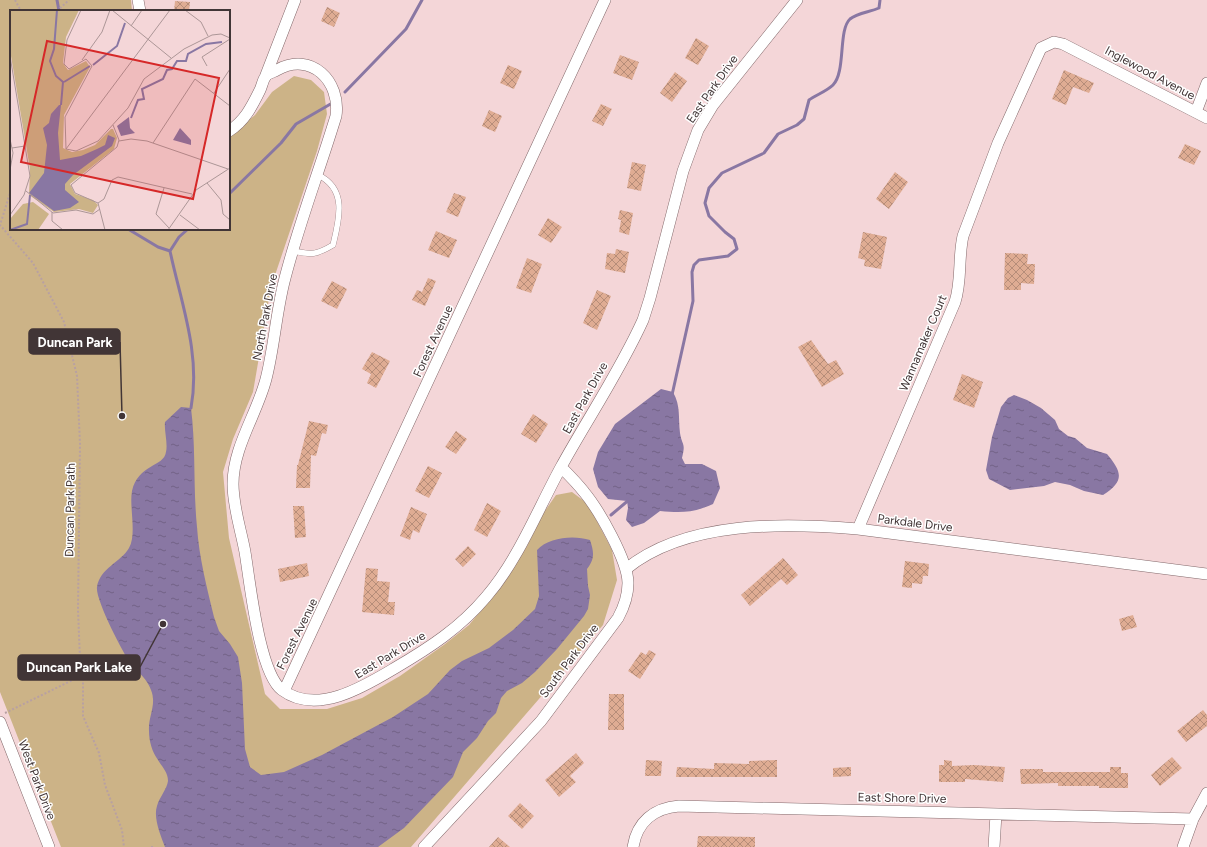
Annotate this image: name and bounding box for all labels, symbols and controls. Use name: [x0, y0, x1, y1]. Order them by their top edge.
inset map: [10, 10, 230, 230]
street label: Inglewood Avenue: [1103, 43, 1198, 103]
street label: East Park Drive: [683, 52, 741, 126]
street label: North Park Drive: [250, 272, 280, 362]
street label: Wannamaker Court: [896, 292, 950, 393]
street label: Forest Avenue: [410, 302, 456, 379]
callout: Duncan Park: [29, 329, 120, 354]
text: Duncan Park: [38, 335, 112, 350]
street label: East Park Drive: [560, 359, 611, 436]
street label: Duncan Park Path: [62, 463, 78, 557]
street label: Parkdale Drive: [877, 511, 954, 535]
street label: Forest Avenue: [274, 596, 321, 672]
street label: South Park Drive: [537, 621, 602, 701]
street label: East Park Drive: [352, 628, 428, 682]
callout: Duncan Park Lake: [18, 655, 140, 680]
text: Duncan Park Lake: [26, 660, 132, 675]
street label: West Park Drive: [15, 738, 59, 822]
street label: East Shore Drive: [858, 790, 947, 806]

